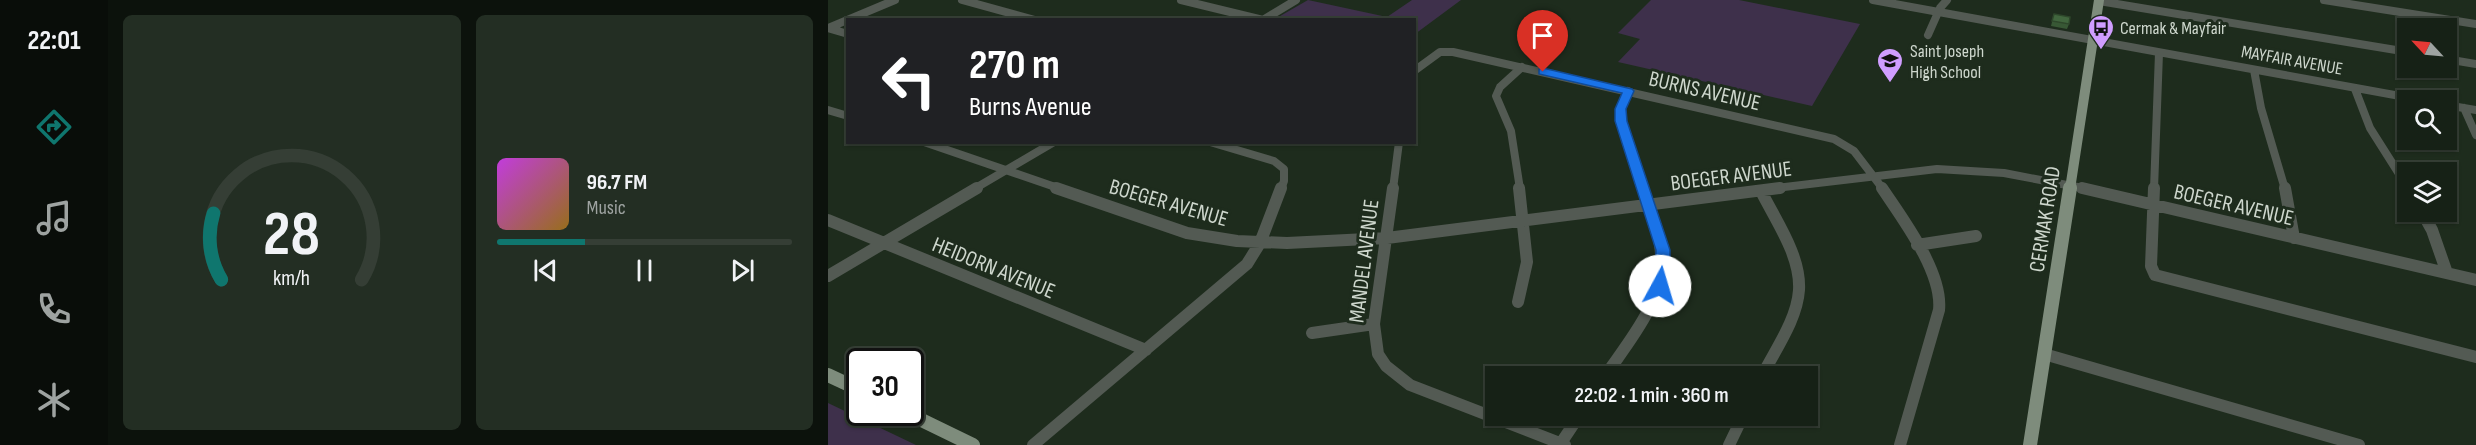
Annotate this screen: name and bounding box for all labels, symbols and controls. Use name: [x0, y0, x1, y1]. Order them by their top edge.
pin: [1517, 10, 1568, 72]
bus stop icon: Cermak & Mayfair: [2086, 13, 2116, 51]
place label: Cermak & Mayfair: [2120, 18, 2226, 39]
north arrow: [2397, 18, 2457, 78]
map controls: [2397, 18, 2457, 222]
icon: arrive: [1526, 19, 1559, 52]
text: 22:01: [27, 25, 81, 57]
text: 270 m: [969, 40, 1060, 91]
place label: Saint Joseph High School: [1910, 41, 1984, 83]
street label: MAYFAIR AVENUE: [2240, 41, 2344, 80]
icon: left: [870, 42, 948, 120]
school or university icon: Saint Joseph High School: [1875, 46, 1905, 84]
street label: BURNS AVENUE: [1646, 66, 1763, 117]
button: search: [2397, 90, 2457, 150]
text: Burns Avenue: [969, 91, 1092, 123]
icon: directions: [33, 106, 75, 148]
street label: BOEGER AVENUE: [1669, 156, 1793, 197]
button: layers: [2397, 162, 2457, 222]
street label: CERMAK ROAD: [2024, 164, 2067, 274]
text: 96.7 FM: [587, 169, 647, 196]
street label: BOEGER AVENUE: [1106, 174, 1231, 233]
street label: BOEGER AVENUE: [2171, 179, 2296, 232]
text: Music: [587, 196, 626, 220]
icon: music: [33, 197, 75, 239]
text: 28: [263, 198, 320, 273]
street label: MANDEL AVENUE: [1344, 198, 1385, 324]
street label: HEIDORN AVENUE: [928, 231, 1059, 305]
icon: previous: [529, 254, 562, 287]
icon: pause: [628, 254, 661, 287]
icon: next: [726, 254, 759, 287]
position arrow: [1628, 254, 1692, 318]
text: km/h: [273, 266, 310, 291]
icon: phone: [33, 288, 75, 330]
speed limit sign: 30: [846, 348, 924, 426]
icon: climate: [33, 379, 75, 421]
text: 22:02 · 1 min · 360 m: [1574, 382, 1729, 409]

